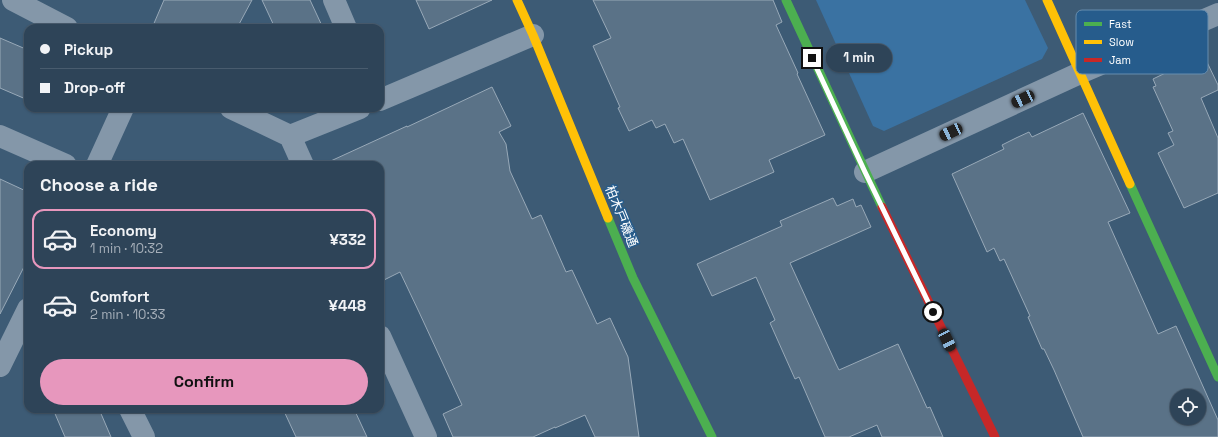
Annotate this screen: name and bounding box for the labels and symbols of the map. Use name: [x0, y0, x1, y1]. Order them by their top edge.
legend: [1076, 10, 1208, 74]
text: Fast: [1109, 17, 1132, 31]
text: Slow: [1109, 35, 1134, 49]
callout: 1 min: [826, 44, 892, 72]
route end: [803, 49, 821, 67]
text: Jam: [1109, 53, 1131, 67]
car: [1010, 88, 1036, 110]
car: [938, 121, 964, 143]
street label: 柏木戸磯通: [601, 183, 642, 250]
route start: [924, 303, 942, 321]
car: [936, 327, 958, 353]

